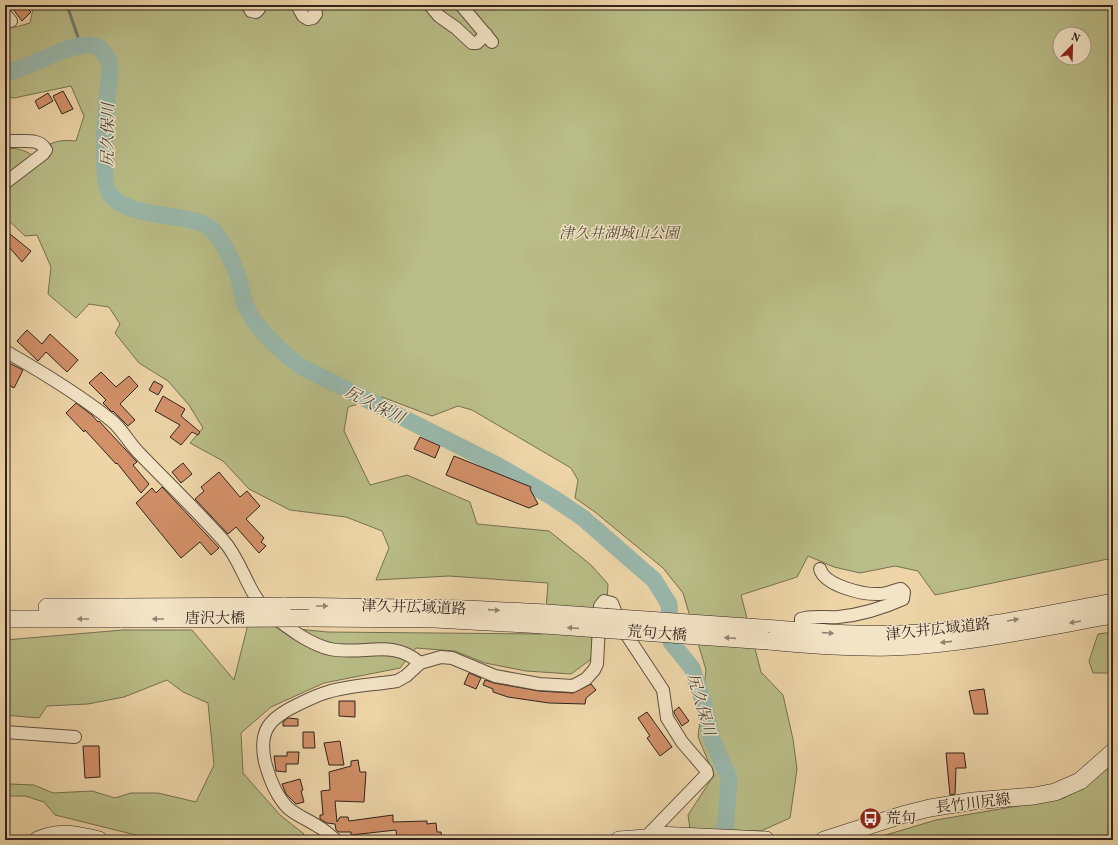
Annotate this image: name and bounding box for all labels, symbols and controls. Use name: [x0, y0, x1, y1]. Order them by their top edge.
north arrow: [1052, 26, 1092, 66]
text: N: [1069, 30, 1082, 47]
water label: 尻久保川: [97, 101, 121, 167]
park label: 津久井湖城山公園: [559, 224, 682, 245]
water label: 尻久保川: [341, 382, 409, 431]
street label: 津久井広域道路: [361, 596, 467, 621]
one-way arrow: [316, 603, 329, 609]
one-way arrow: [488, 607, 500, 614]
street label: 唐沢大橋: [185, 609, 245, 630]
street label: 津久井広域道路: [885, 615, 991, 646]
one-way arrow: [76, 616, 89, 622]
one-way arrow: [151, 616, 164, 622]
one-way arrow: [1007, 617, 1019, 623]
one-way arrow: [1068, 619, 1081, 625]
street label: 荒句大橋: [626, 622, 688, 647]
one-way arrow: [567, 624, 579, 631]
one-way arrow: [822, 629, 834, 636]
one-way arrow: [724, 635, 736, 642]
one-way arrow: [940, 639, 952, 646]
water label: 尻久保川: [681, 671, 720, 740]
street label: 長竹川尻線: [935, 789, 1012, 819]
bus stop icon: 荒句: [857, 805, 883, 831]
place label: 荒句: [886, 809, 916, 830]

